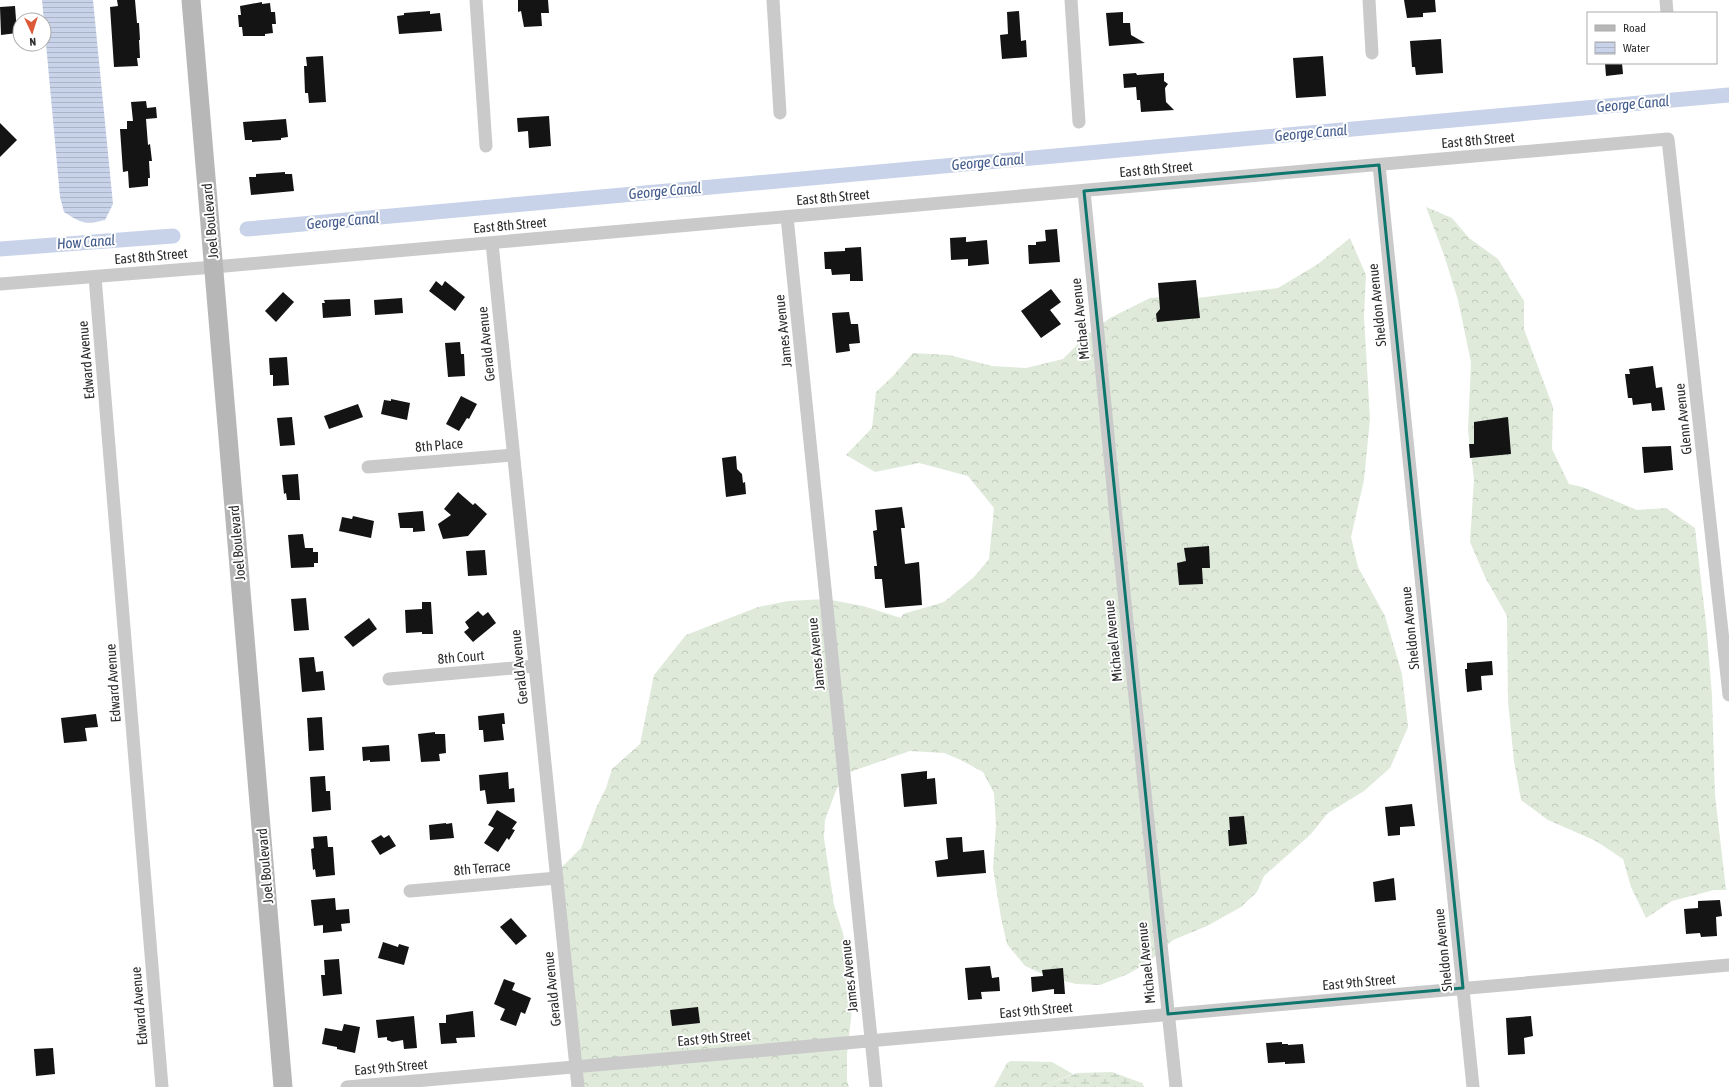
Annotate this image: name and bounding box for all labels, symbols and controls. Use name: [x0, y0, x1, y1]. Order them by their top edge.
north arrow: [12, 12, 52, 52]
legend: [1587, 12, 1717, 64]
text: Road: [1623, 21, 1646, 35]
text: N: [29, 36, 36, 48]
text: Water: [1623, 41, 1650, 55]
water label: George Canal: [1596, 92, 1670, 115]
water label: George Canal: [1274, 121, 1348, 144]
street label: East 8th Street: [1441, 129, 1515, 151]
water label: George Canal: [951, 150, 1025, 173]
street label: East 8th Street: [1119, 158, 1193, 180]
water label: George Canal: [628, 179, 702, 202]
street label: Joel Boulevard: [199, 183, 221, 259]
street label: East 8th Street: [796, 186, 870, 208]
water label: George Canal: [306, 209, 380, 232]
street label: East 8th Street: [473, 214, 547, 236]
water label: How Canal: [56, 231, 116, 252]
street label: East 8th Street: [114, 245, 188, 267]
street label: Sheldon Avenue: [1365, 263, 1389, 347]
street label: Michael Avenue: [1068, 277, 1092, 361]
street label: James Avenue: [771, 294, 795, 368]
street label: Gerald Avenue: [474, 306, 498, 382]
street label: Edward Avenue: [75, 320, 97, 400]
street label: Glenn Avenue: [1671, 383, 1695, 455]
street label: 8th Place: [414, 435, 464, 455]
street label: Joel Boulevard: [226, 505, 248, 581]
street label: Sheldon Avenue: [1398, 586, 1422, 670]
street label: Michael Avenue: [1101, 599, 1125, 683]
street label: James Avenue: [804, 617, 828, 691]
street label: Gerald Avenue: [507, 629, 531, 705]
street label: Edward Avenue: [102, 643, 124, 723]
street label: 8th Court: [437, 647, 485, 667]
street label: Joel Boulevard: [254, 828, 276, 904]
street label: 8th Terrace: [453, 858, 511, 878]
street label: Sheldon Avenue: [1431, 908, 1455, 992]
street label: Michael Avenue: [1134, 921, 1158, 1005]
street label: James Avenue: [837, 939, 861, 1013]
street label: Gerald Avenue: [540, 951, 564, 1027]
street label: Edward Avenue: [128, 966, 150, 1046]
street label: East 9th Street: [1322, 971, 1396, 993]
street label: East 9th Street: [999, 999, 1073, 1021]
street label: East 9th Street: [677, 1027, 751, 1049]
street label: East 9th Street: [354, 1056, 428, 1078]

